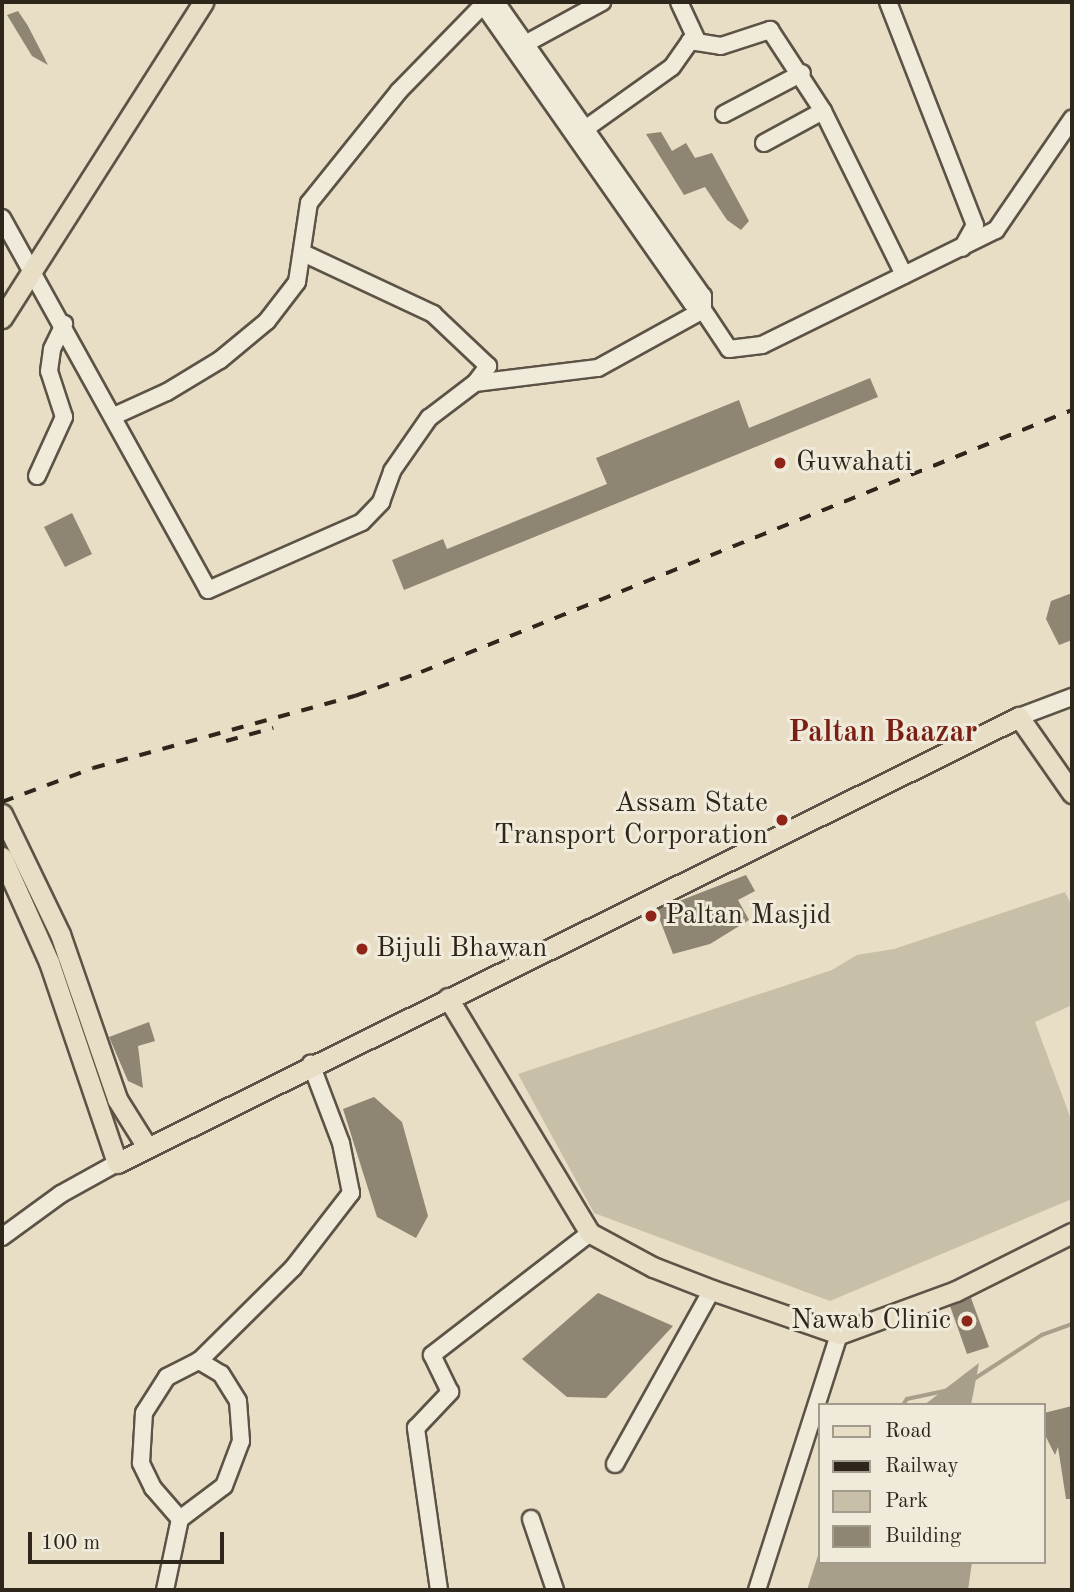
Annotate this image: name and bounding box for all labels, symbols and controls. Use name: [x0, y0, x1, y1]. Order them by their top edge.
place label: Guwahati: [796, 446, 912, 480]
marker: Guwahati: [770, 453, 790, 473]
district label: Paltan Baazar: [788, 715, 978, 751]
place label: Assam State Transport Corporation: [494, 787, 768, 853]
marker: Assam State Transport Corporation: [774, 812, 790, 828]
place label: Paltan Masjid: [665, 899, 831, 933]
marker: Paltan Masjid: [643, 908, 659, 924]
place label: Bijuli Bhawan: [376, 932, 547, 966]
marker: Bijuli Bhawan: [354, 941, 370, 957]
place label: Nawab Clinic: [791, 1304, 951, 1338]
marker: Nawab Clinic: [957, 1311, 977, 1331]
legend: [818, 1403, 1046, 1564]
text: Road: [885, 1421, 932, 1442]
text: Railway: [885, 1456, 959, 1477]
text: Park: [885, 1491, 928, 1512]
scale bar: [32, 1518, 228, 1562]
text: Building: [885, 1526, 961, 1547]
text: 100 m: [41, 1533, 100, 1554]

